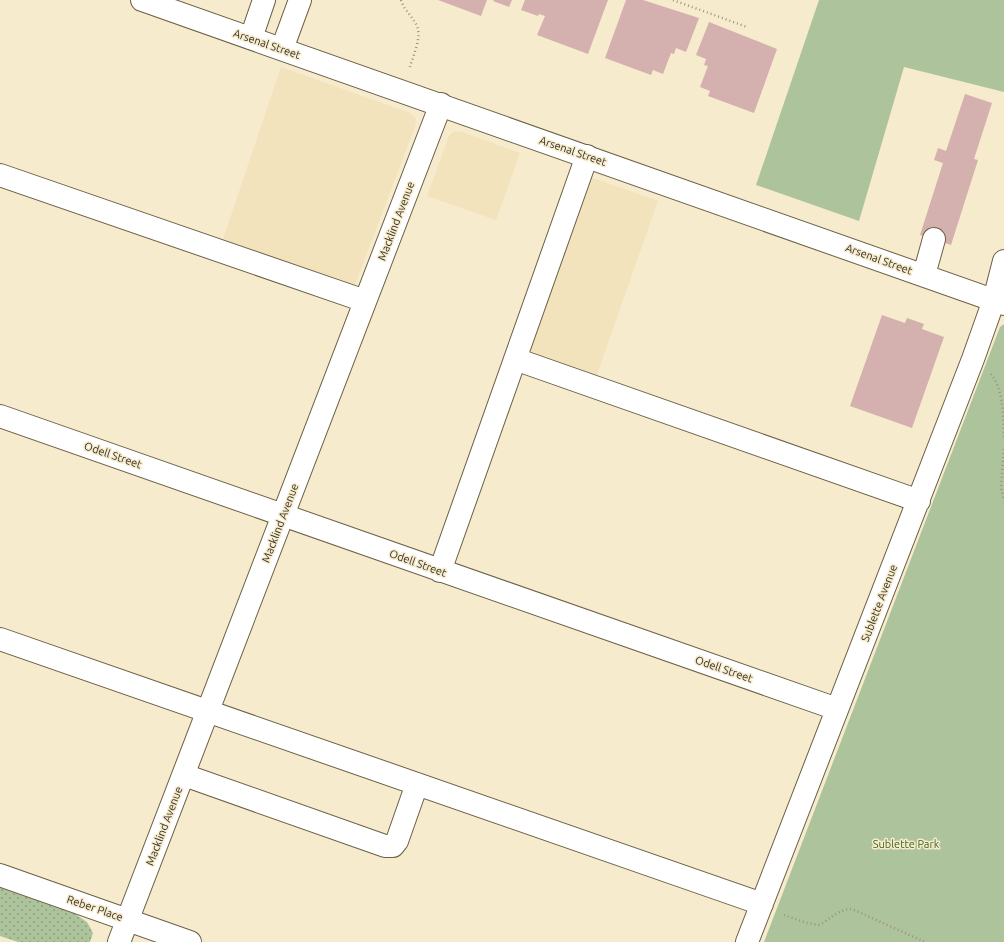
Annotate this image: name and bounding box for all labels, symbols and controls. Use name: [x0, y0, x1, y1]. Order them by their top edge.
street label: Arsenal Street: [232, 27, 303, 61]
street label: Arsenal Street: [538, 134, 609, 168]
street label: Macklind Avenue: [375, 180, 417, 262]
street label: Arsenal Street: [844, 241, 915, 277]
street label: Odell Street: [83, 440, 144, 471]
street label: Macklind Avenue: [259, 482, 301, 564]
street label: Odell Street: [388, 547, 449, 579]
street label: Sublette Avenue: [859, 563, 899, 643]
street label: Odell Street: [694, 654, 755, 685]
street label: Macklind Avenue: [143, 785, 185, 867]
park label: Sublette Park: [873, 838, 940, 850]
street label: Reber Place: [65, 893, 125, 923]

